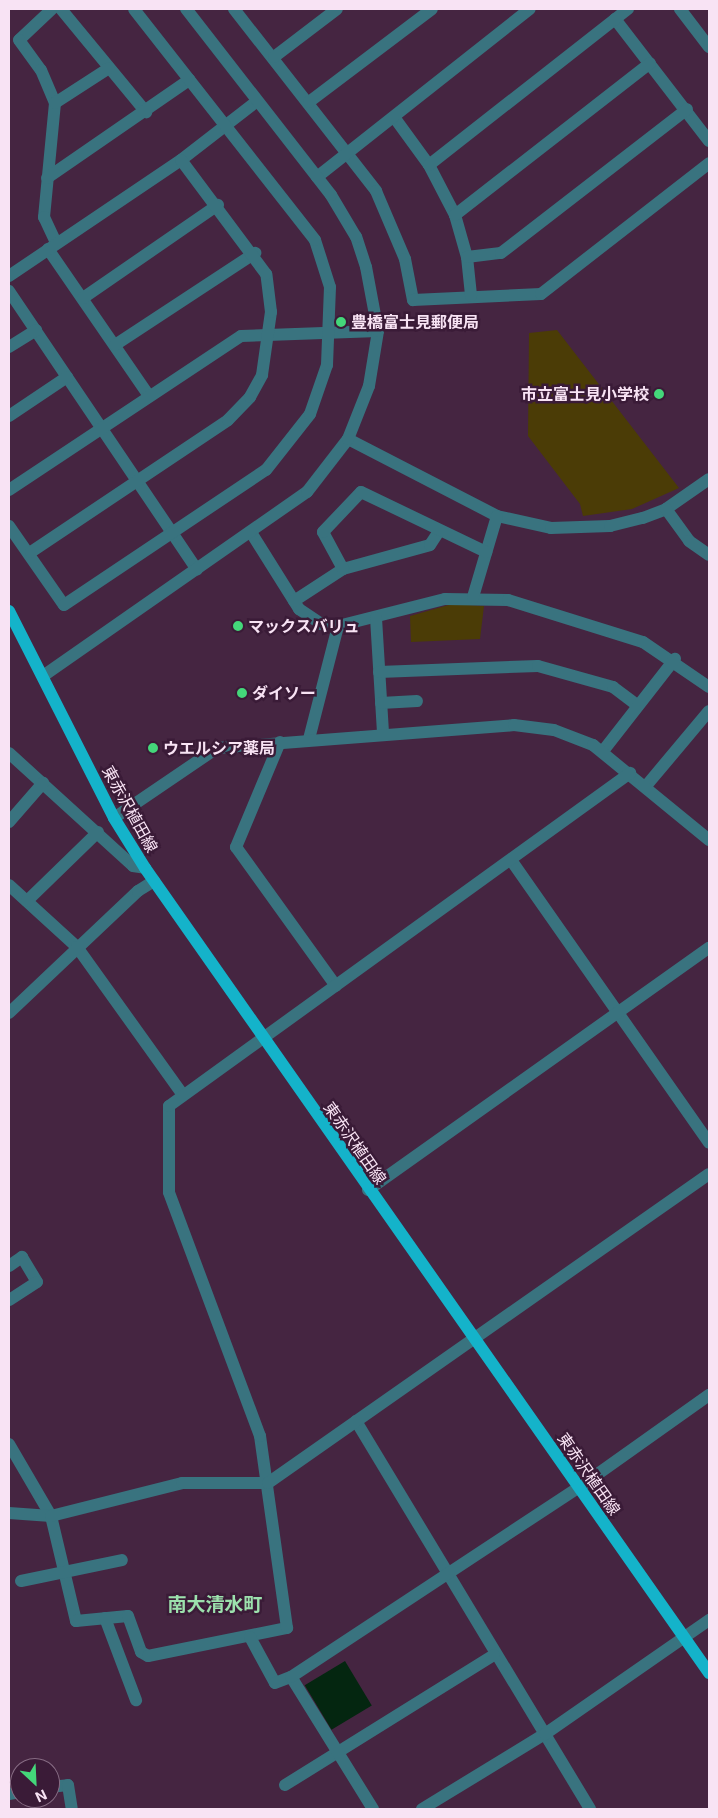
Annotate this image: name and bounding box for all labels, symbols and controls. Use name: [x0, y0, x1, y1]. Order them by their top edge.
place label: 豊橋富士見郵便局: [351, 312, 479, 332]
marker: 豊橋富士見郵便局: [335, 316, 347, 328]
place label: 市立富士見小学校: [521, 384, 649, 404]
marker: 市立富士見小学校: [653, 388, 665, 400]
place label: マックスバリュ: [248, 616, 360, 636]
marker: マックスバリュ: [232, 620, 244, 632]
place label: ダイソー: [252, 683, 316, 703]
marker: ダイソー: [236, 687, 248, 699]
place label: ウエルシア薬局: [163, 738, 275, 758]
marker: ウエルシア薬局: [147, 742, 159, 754]
street label: 東赤沢植田線: [98, 762, 162, 856]
street label: 東赤沢植田線: [320, 1098, 390, 1188]
street label: 東赤沢植田線: [554, 1429, 624, 1519]
district label: 南大清水町: [168, 1594, 262, 1616]
north arrow: [10, 1758, 60, 1808]
text: N: [33, 1786, 50, 1806]

